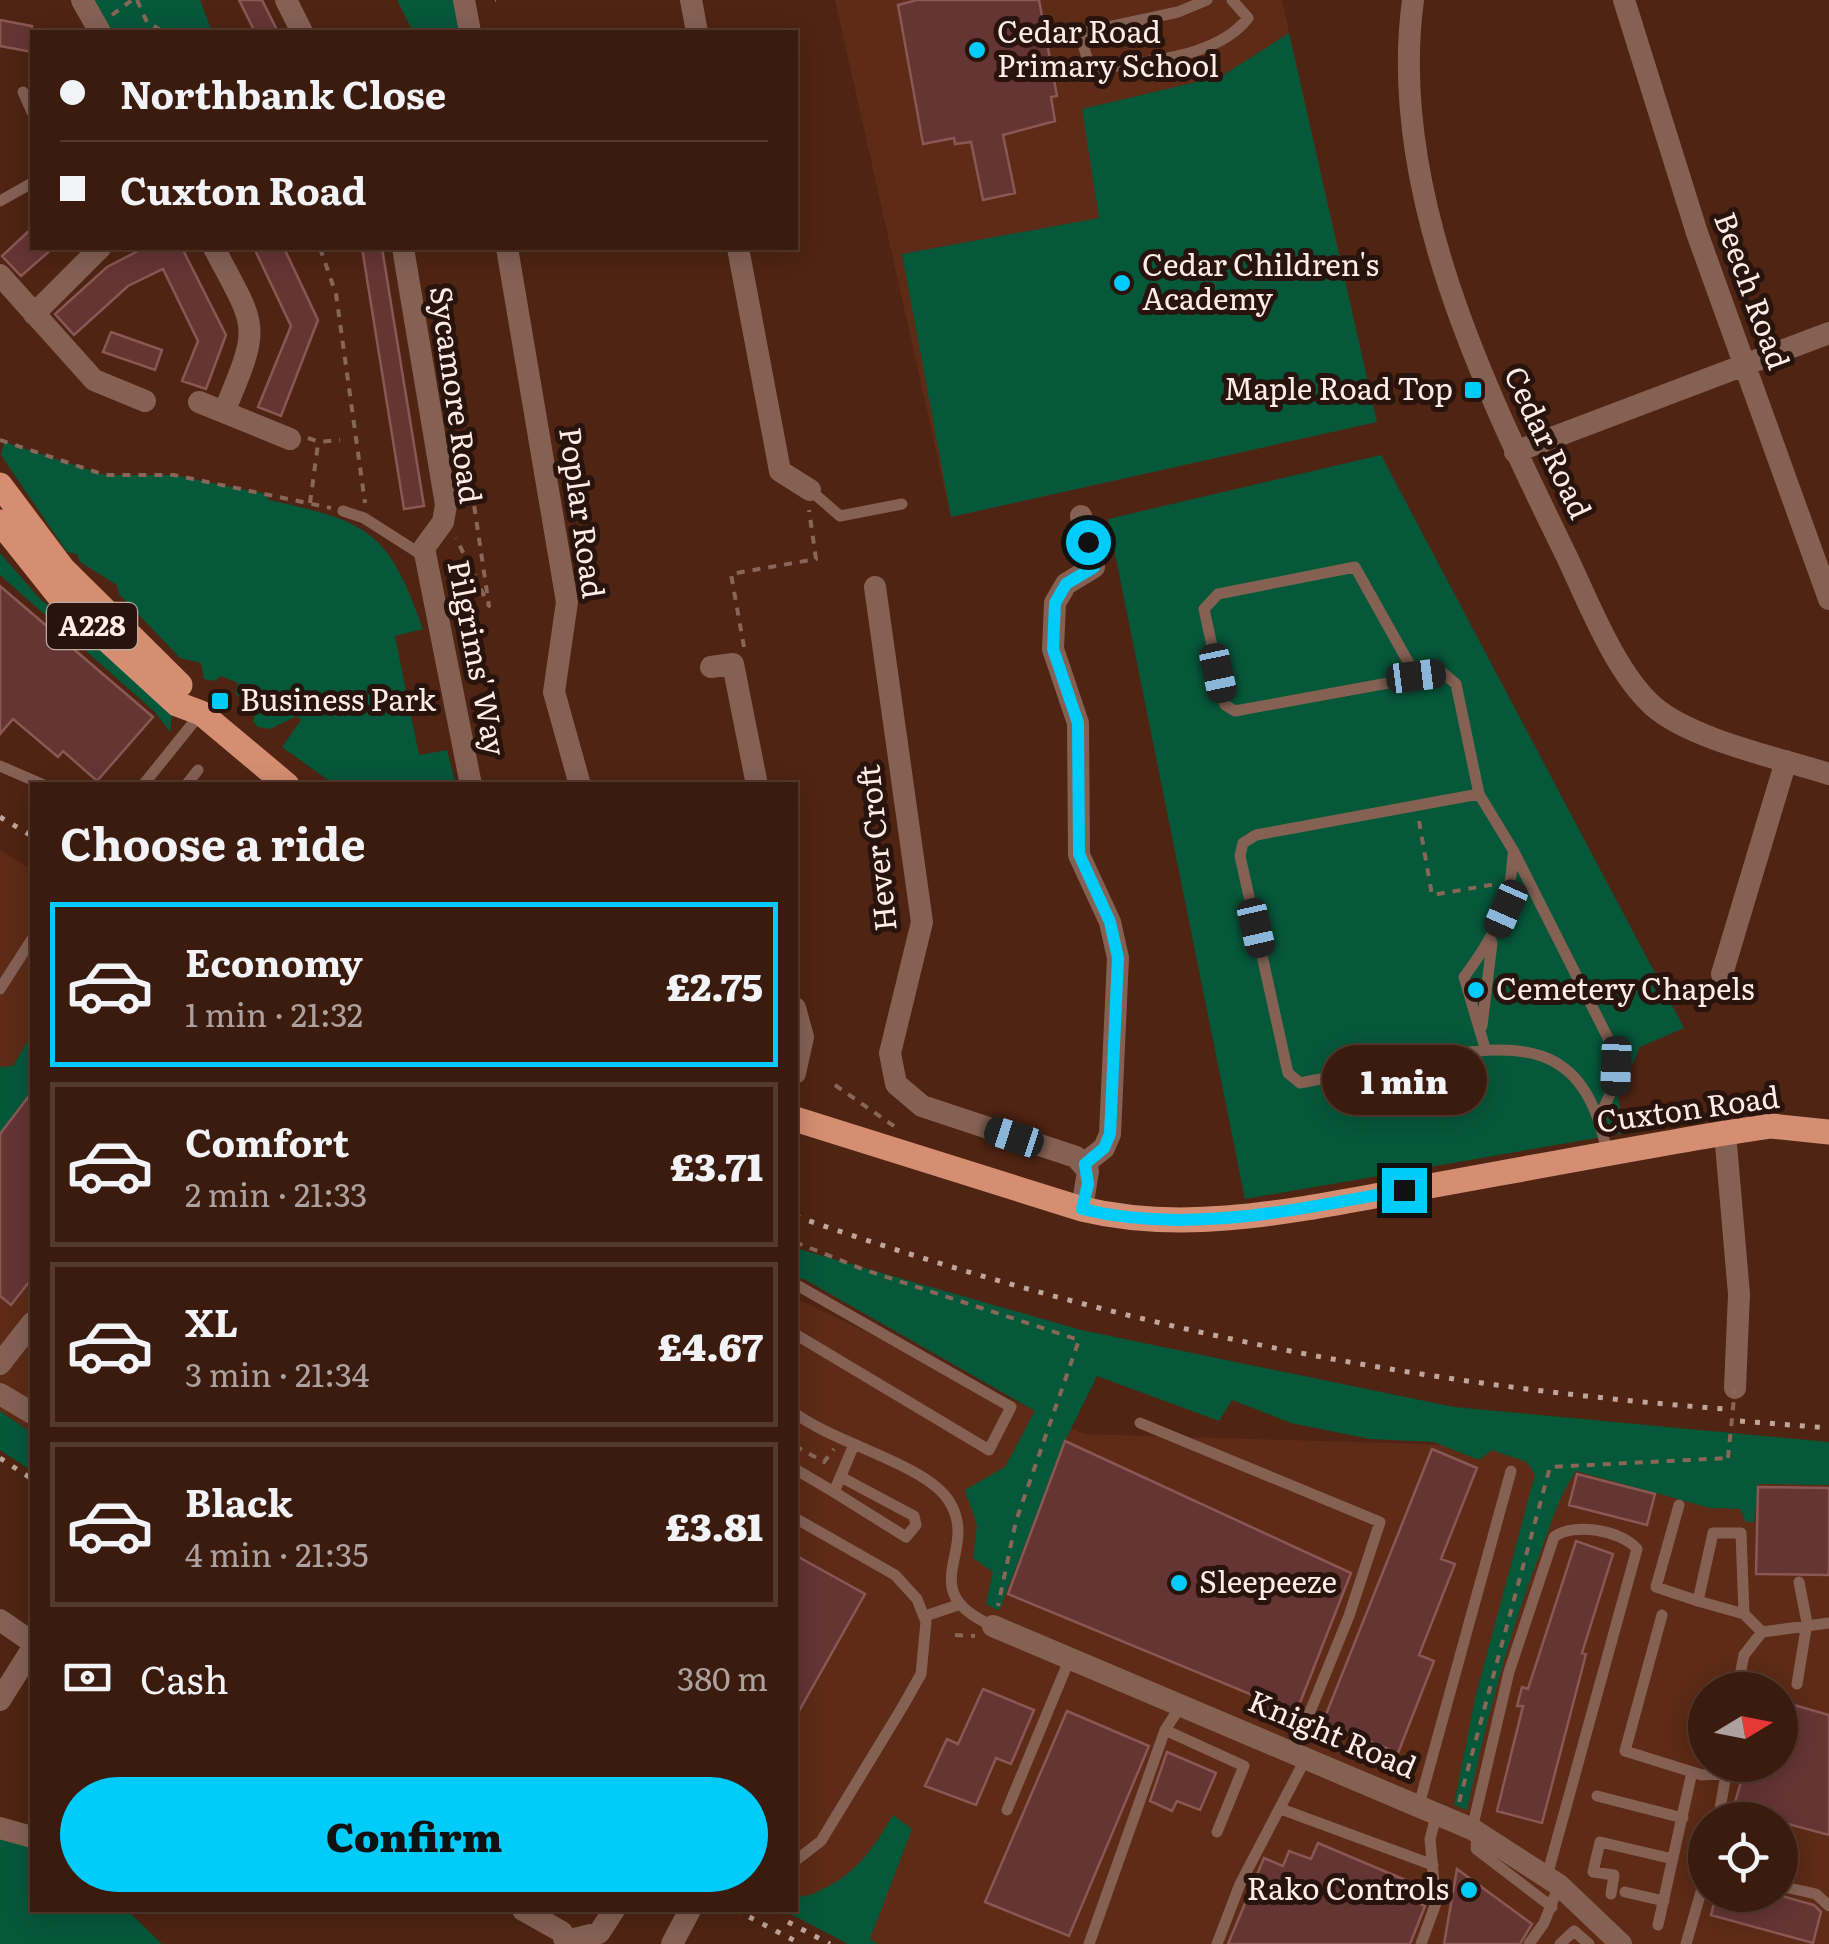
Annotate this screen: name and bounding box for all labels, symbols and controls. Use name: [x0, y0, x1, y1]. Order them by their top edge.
place label: Cedar Road Primary School: [997, 8, 1219, 86]
marker: Cedar Road Primary School: [966, 39, 988, 61]
text: Northbank Close: [120, 64, 446, 121]
text: Cuxton Road: [120, 160, 367, 217]
street label: Beech Road: [1705, 205, 1803, 375]
place label: Cedar Children's Academy: [1142, 241, 1379, 319]
marker: Cedar Children's Academy: [1111, 272, 1133, 294]
street label: Sycamore Road: [421, 283, 495, 506]
street label: Cedar Road: [1495, 358, 1604, 525]
place label: Maple Road Top: [1224, 365, 1453, 409]
marker: Maple Road Top: [1462, 379, 1484, 401]
street label: Poplar Road: [550, 424, 618, 601]
route start: [1066, 520, 1111, 565]
street label: Pilgrims' Way: [438, 556, 520, 760]
road number: A228: [47, 603, 137, 649]
car: [1197, 641, 1239, 705]
car: [1384, 657, 1448, 695]
place label: Business Park: [240, 676, 437, 720]
marker: Business Park: [209, 690, 231, 712]
street label: Hever Croft: [844, 763, 906, 934]
text: Choose a ride: [60, 808, 366, 875]
car: [1480, 875, 1532, 943]
car: [1235, 895, 1277, 961]
text: Economy: [185, 932, 363, 989]
icon: car: [65, 940, 155, 1030]
text: £2.75: [666, 956, 763, 1013]
place label: Cemetery Chapels: [1496, 965, 1755, 1009]
marker: Cemetery Chapels: [1465, 979, 1487, 1001]
text: 1 min · 21:32: [185, 989, 363, 1037]
car: [1600, 1035, 1632, 1097]
callout: 1 min: [1322, 1045, 1486, 1115]
text: 1 min: [1361, 1056, 1448, 1104]
street label: Cuxton Road: [1593, 1072, 1782, 1142]
text: Comfort: [185, 1112, 349, 1169]
car: [981, 1113, 1047, 1161]
icon: car: [65, 1120, 155, 1210]
text: £3.71: [670, 1136, 763, 1193]
route end: [1382, 1168, 1427, 1213]
text: 2 min · 21:33: [185, 1169, 367, 1217]
text: XL: [185, 1292, 238, 1349]
icon: car: [65, 1300, 155, 1390]
text: £4.67: [658, 1316, 763, 1373]
text: 3 min · 21:34: [185, 1349, 369, 1397]
text: Black: [185, 1472, 293, 1529]
icon: car: [65, 1480, 155, 1570]
text: £3.81: [666, 1496, 763, 1553]
text: 4 min · 21:35: [185, 1529, 368, 1577]
place label: Sleepeeze: [1199, 1558, 1337, 1602]
marker: Sleepeeze: [1168, 1572, 1190, 1594]
text: Cash: [140, 1649, 229, 1706]
icon: cash: [60, 1650, 115, 1705]
text: 380 m: [677, 1653, 768, 1701]
north arrow: [1688, 1672, 1798, 1782]
map controls: [1688, 1672, 1798, 1912]
street label: Knight Road: [1242, 1677, 1424, 1787]
button: Confirm: [60, 1777, 768, 1892]
button: locate: [1688, 1802, 1798, 1912]
place label: Rako Controls: [1247, 1865, 1449, 1909]
marker: Rako Controls: [1458, 1879, 1480, 1901]

